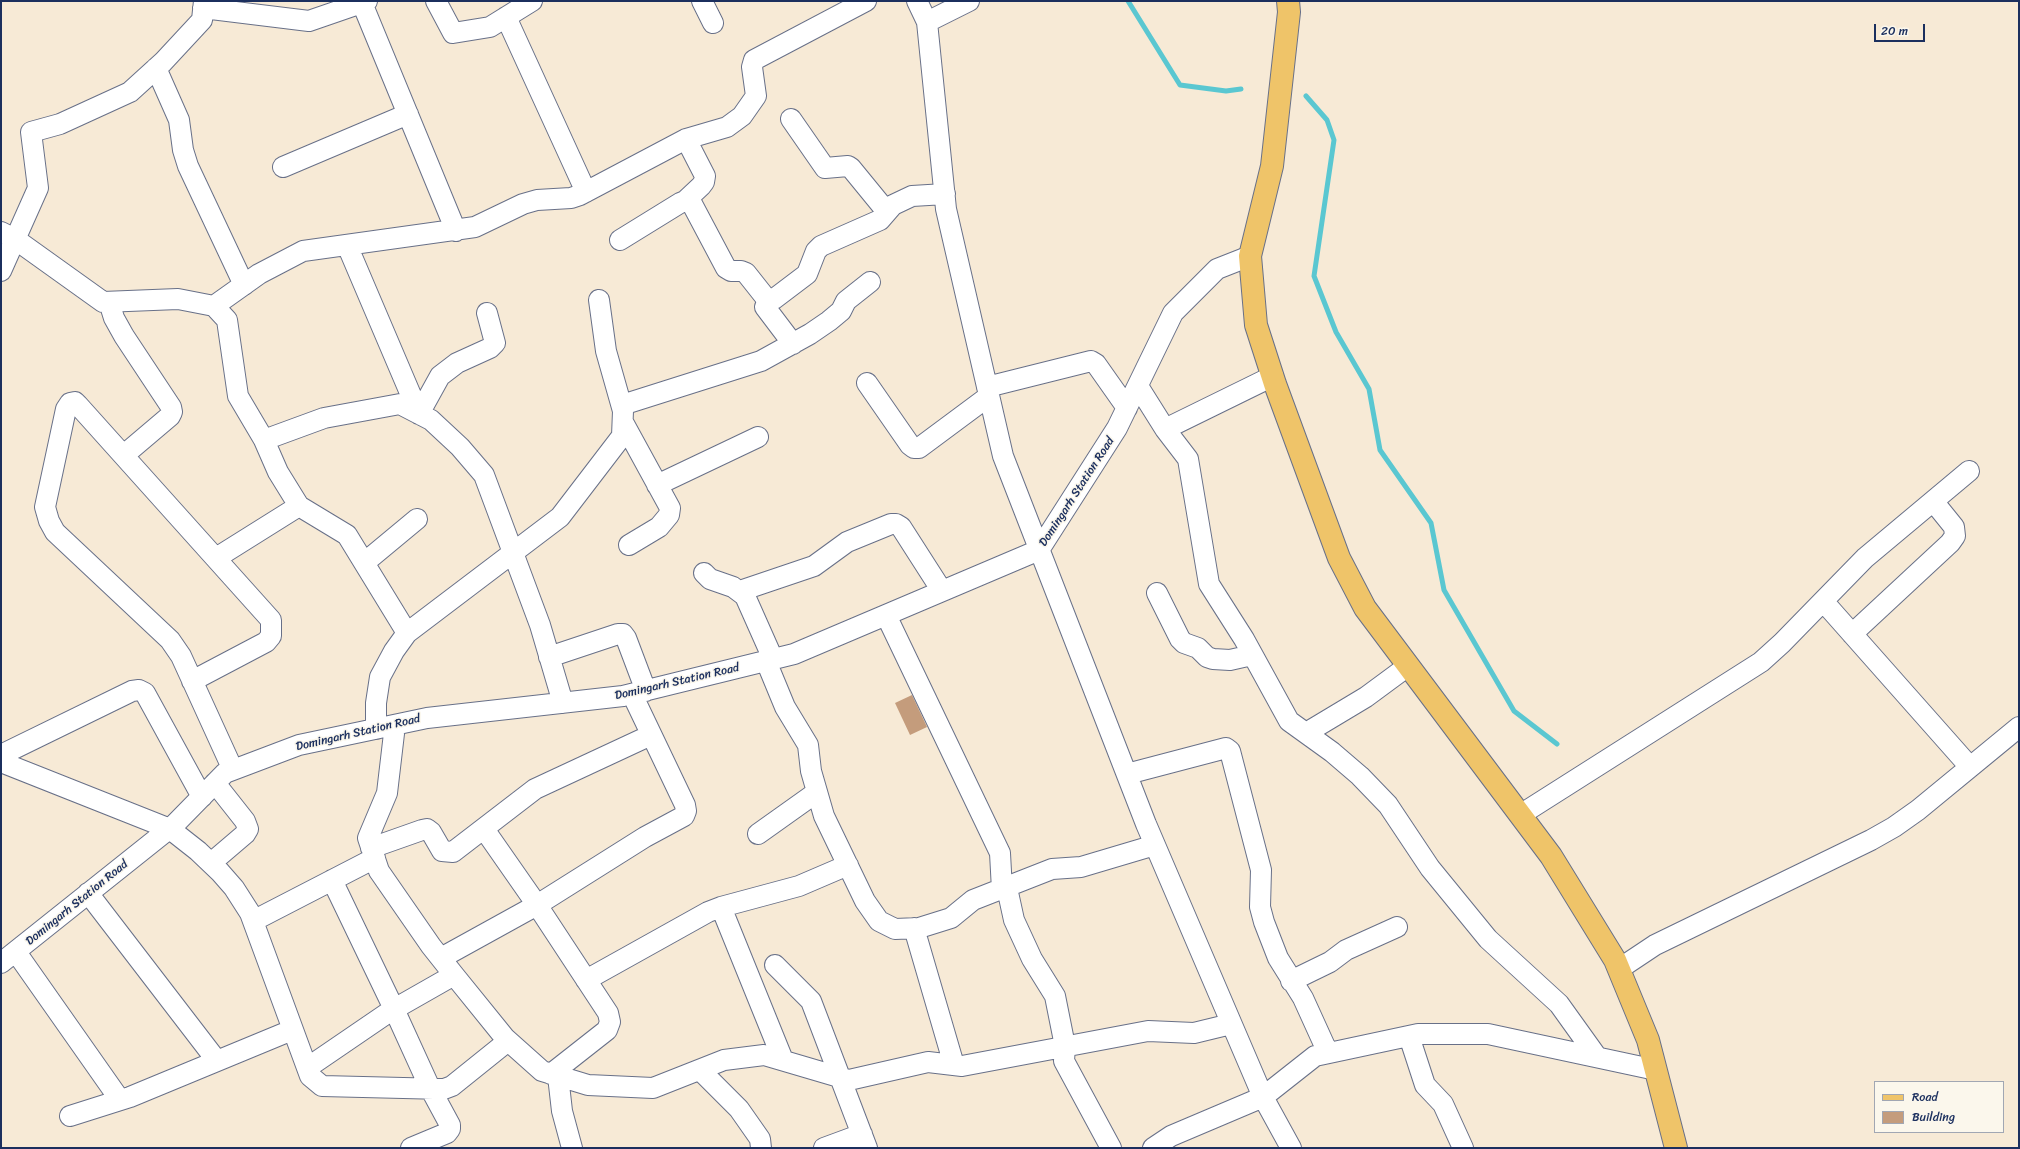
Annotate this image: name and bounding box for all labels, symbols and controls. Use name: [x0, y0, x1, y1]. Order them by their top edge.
scale bar: [1876, 16, 1927, 42]
text: 20 m: [1881, 20, 1908, 42]
street label: Domingarh Station Road: [1036, 435, 1118, 549]
street label: Domingarh Station Road: [613, 661, 741, 703]
street label: Domingarh Station Road: [294, 712, 422, 754]
street label: Domingarh Station Road: [23, 857, 131, 949]
legend: [1874, 1081, 2004, 1133]
text: Road: [1912, 1086, 1938, 1108]
text: Building: [1912, 1106, 1955, 1128]

